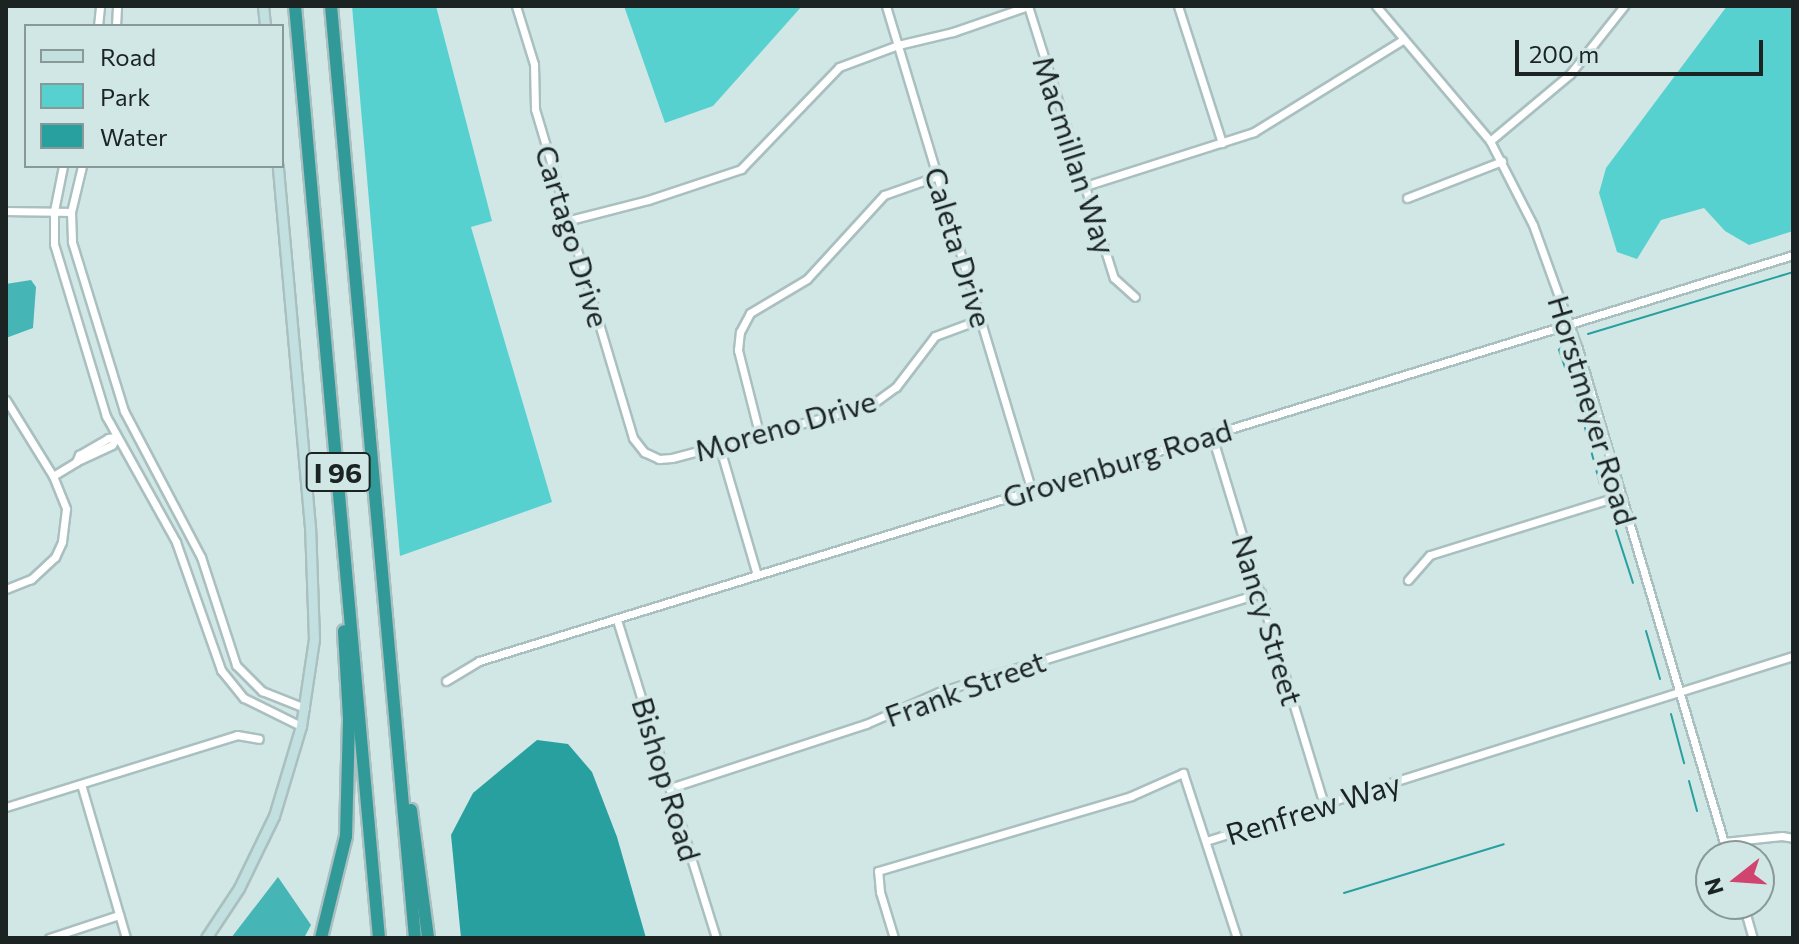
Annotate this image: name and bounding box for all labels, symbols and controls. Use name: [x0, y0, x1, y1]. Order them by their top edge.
legend: [24, 24, 284, 168]
scale bar: [1519, 24, 1767, 74]
text: 200 m: [1529, 39, 1599, 68]
text: Road: [100, 42, 156, 71]
street label: Macmillan Way: [1026, 51, 1124, 259]
text: Park: [100, 82, 150, 111]
text: Water: [100, 122, 168, 151]
street label: Cartago Drive: [528, 141, 618, 331]
street label: Caleta Drive: [918, 163, 1000, 331]
street label: Horstmeyer Road: [1541, 291, 1645, 529]
street label: Moreno Drive: [690, 382, 880, 468]
street label: Grovenburg Road: [998, 411, 1236, 515]
road number: I 96: [304, 448, 372, 496]
street label: Nancy Street: [1225, 530, 1311, 710]
street label: Frank Street: [880, 642, 1050, 734]
street label: Bishop Road: [625, 693, 709, 865]
street label: Renfrew Way: [1221, 764, 1405, 852]
north arrow: [1695, 840, 1775, 920]
text: N: [1698, 875, 1729, 898]

